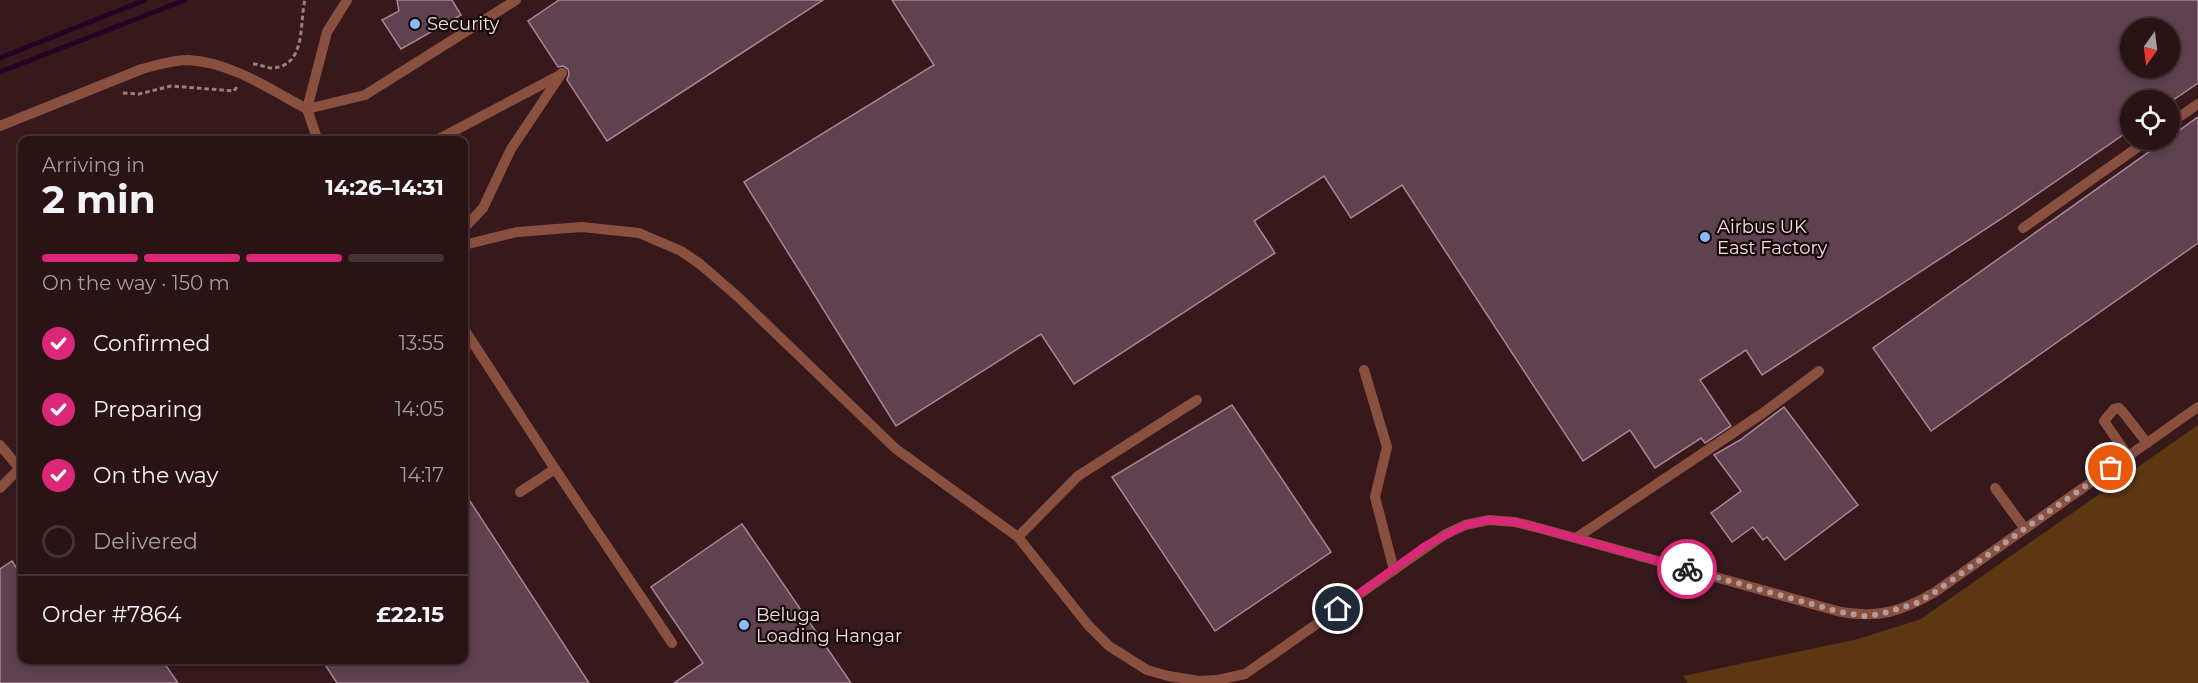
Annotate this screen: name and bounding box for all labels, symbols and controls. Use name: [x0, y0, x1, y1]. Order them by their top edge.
place label: Security: [427, 13, 500, 35]
marker: Security: [408, 17, 422, 31]
north arrow: [2120, 18, 2180, 78]
map controls: [2120, 18, 2180, 150]
button: locate: [2120, 90, 2180, 150]
text: Arriving in: [42, 153, 145, 177]
text: 14:26–14:31: [325, 174, 444, 201]
text: 2 min: [42, 175, 156, 223]
place label: Airbus UK East Factory: [1717, 216, 1828, 259]
marker: Airbus UK East Factory: [1698, 230, 1712, 244]
text: On the way · 150 m: [42, 271, 230, 295]
icon: check: [42, 327, 75, 360]
text: Confirmed: [93, 330, 210, 357]
text: 13:55: [399, 331, 444, 355]
icon: check: [42, 393, 75, 426]
text: Preparing: [93, 396, 202, 423]
text: 14:05: [395, 397, 444, 421]
pin: [2085, 442, 2136, 493]
icon: bag: [2094, 451, 2127, 484]
icon: check: [42, 459, 75, 492]
text: On the way: [93, 462, 218, 489]
text: 14:17: [400, 463, 444, 487]
text: Delivered: [93, 528, 198, 555]
courier: [1657, 539, 1717, 599]
icon: bike: [1671, 553, 1704, 586]
pin: [1312, 583, 1363, 634]
icon: home: [1321, 592, 1354, 625]
text: Order #7864: [42, 601, 182, 628]
text: £22.15: [376, 601, 444, 628]
place label: Beluga Loading Hangar: [756, 604, 902, 647]
marker: Beluga Loading Hangar: [737, 618, 751, 632]

